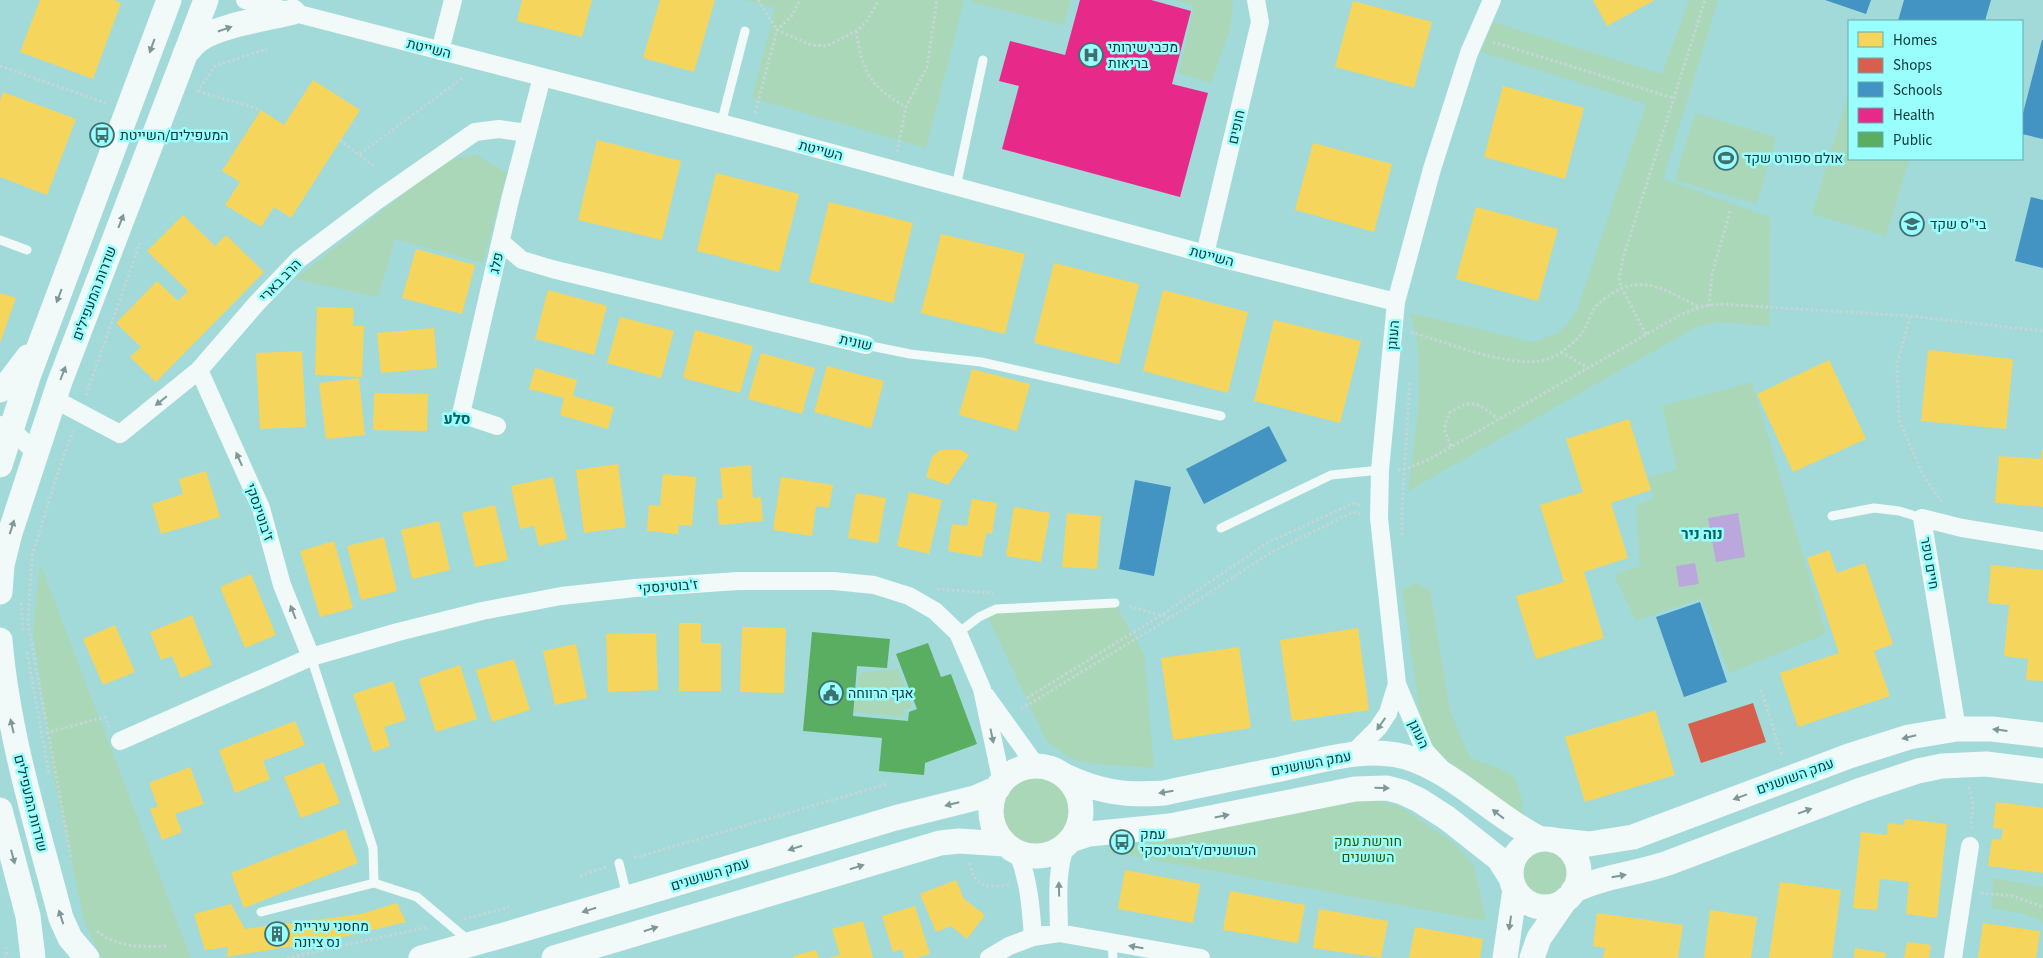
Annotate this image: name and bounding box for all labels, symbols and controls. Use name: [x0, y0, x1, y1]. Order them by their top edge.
legend: [1848, 20, 2023, 160]
one-way arrow: [218, 25, 233, 32]
text: Homes: [1893, 30, 1937, 51]
street label: השייטת: [404, 34, 453, 64]
one-way arrow: [148, 38, 155, 53]
place label: מכבי שירותי בריאות: [1108, 38, 1178, 74]
hospital icon: מכבי שירותי בריאות: [1078, 42, 1104, 68]
text: Shops: [1893, 55, 1932, 76]
text: Schools: [1893, 80, 1942, 101]
text: Health: [1893, 105, 1935, 126]
street label: חופים: [1223, 108, 1251, 146]
bus stop icon: המעפילים/השייטת: [89, 122, 115, 148]
place label: המעפילים/השייטת: [120, 126, 229, 146]
text: Public: [1893, 130, 1932, 151]
street label: השייטת: [796, 135, 845, 166]
sports icon: אולם ספורט שקד: [1713, 145, 1739, 171]
place label: אולם ספורט שקד: [1744, 149, 1843, 169]
school or university icon: בי"ס שקד: [1899, 211, 1925, 237]
one-way arrow: [117, 213, 125, 228]
place label: בי"ס שקד: [1930, 215, 1987, 235]
street label: השייטת: [1187, 241, 1236, 272]
street label: שדרות המעפילים: [68, 243, 122, 343]
street label: פלג: [485, 251, 509, 276]
street label: הרב בארי: [255, 255, 306, 307]
one-way arrow: [55, 289, 63, 304]
street label: העוגן: [1383, 319, 1405, 351]
street label: שונית: [837, 329, 874, 356]
one-way arrow: [59, 365, 67, 380]
one-way arrow: [155, 396, 168, 407]
district label: סלע: [443, 409, 471, 430]
one-way arrow: [235, 452, 243, 466]
street label: ז'בוטינסקי: [240, 481, 278, 544]
one-way arrow: [8, 519, 16, 534]
district label: נוה ניר: [1681, 524, 1723, 545]
street label: חיים טפר: [1915, 535, 1943, 591]
street label: ז'בוטינסקי: [638, 575, 699, 599]
one-way arrow: [289, 604, 297, 619]
public building icon: אגף הרווחה: [818, 680, 844, 706]
place label: אגף הרווחה: [848, 684, 914, 704]
one-way arrow: [1376, 717, 1386, 730]
street label: העוגן: [1403, 717, 1433, 752]
one-way arrow: [8, 719, 16, 734]
one-way arrow: [1992, 726, 2008, 734]
one-way arrow: [988, 728, 996, 744]
one-way arrow: [1902, 733, 1917, 741]
street label: עמק השושנים: [1269, 746, 1353, 782]
street label: שדרות המעפילים: [8, 753, 52, 854]
street label: עמק השושנים: [1754, 754, 1837, 800]
one-way arrow: [1374, 785, 1390, 793]
one-way arrow: [1157, 788, 1173, 796]
one-way arrow: [1732, 793, 1747, 801]
one-way arrow: [944, 800, 959, 808]
one-way arrow: [1798, 807, 1813, 814]
one-way arrow: [1491, 809, 1505, 819]
one-way arrow: [1214, 811, 1230, 819]
place label: עמק השושנים/ז׳בוטינסקי: [1140, 825, 1256, 861]
bus stop icon: עמק השושנים/ז׳בוטינסקי: [1109, 829, 1135, 855]
park label: חורשת עמק השושנים: [1334, 832, 1402, 868]
one-way arrow: [788, 845, 803, 853]
one-way arrow: [9, 849, 17, 864]
street label: עמק השושנים: [669, 854, 752, 896]
one-way arrow: [850, 862, 865, 870]
one-way arrow: [1612, 871, 1628, 879]
one-way arrow: [1055, 880, 1063, 896]
one-way arrow: [582, 906, 597, 914]
one-way arrow: [57, 910, 64, 925]
one-way arrow: [1505, 916, 1513, 932]
place label: מחסני עיריית נס ציונה: [294, 917, 369, 953]
building icon: מחסני עיריית נס ציונה: [264, 921, 290, 947]
one-way arrow: [644, 924, 659, 932]
one-way arrow: [1128, 942, 1144, 950]

